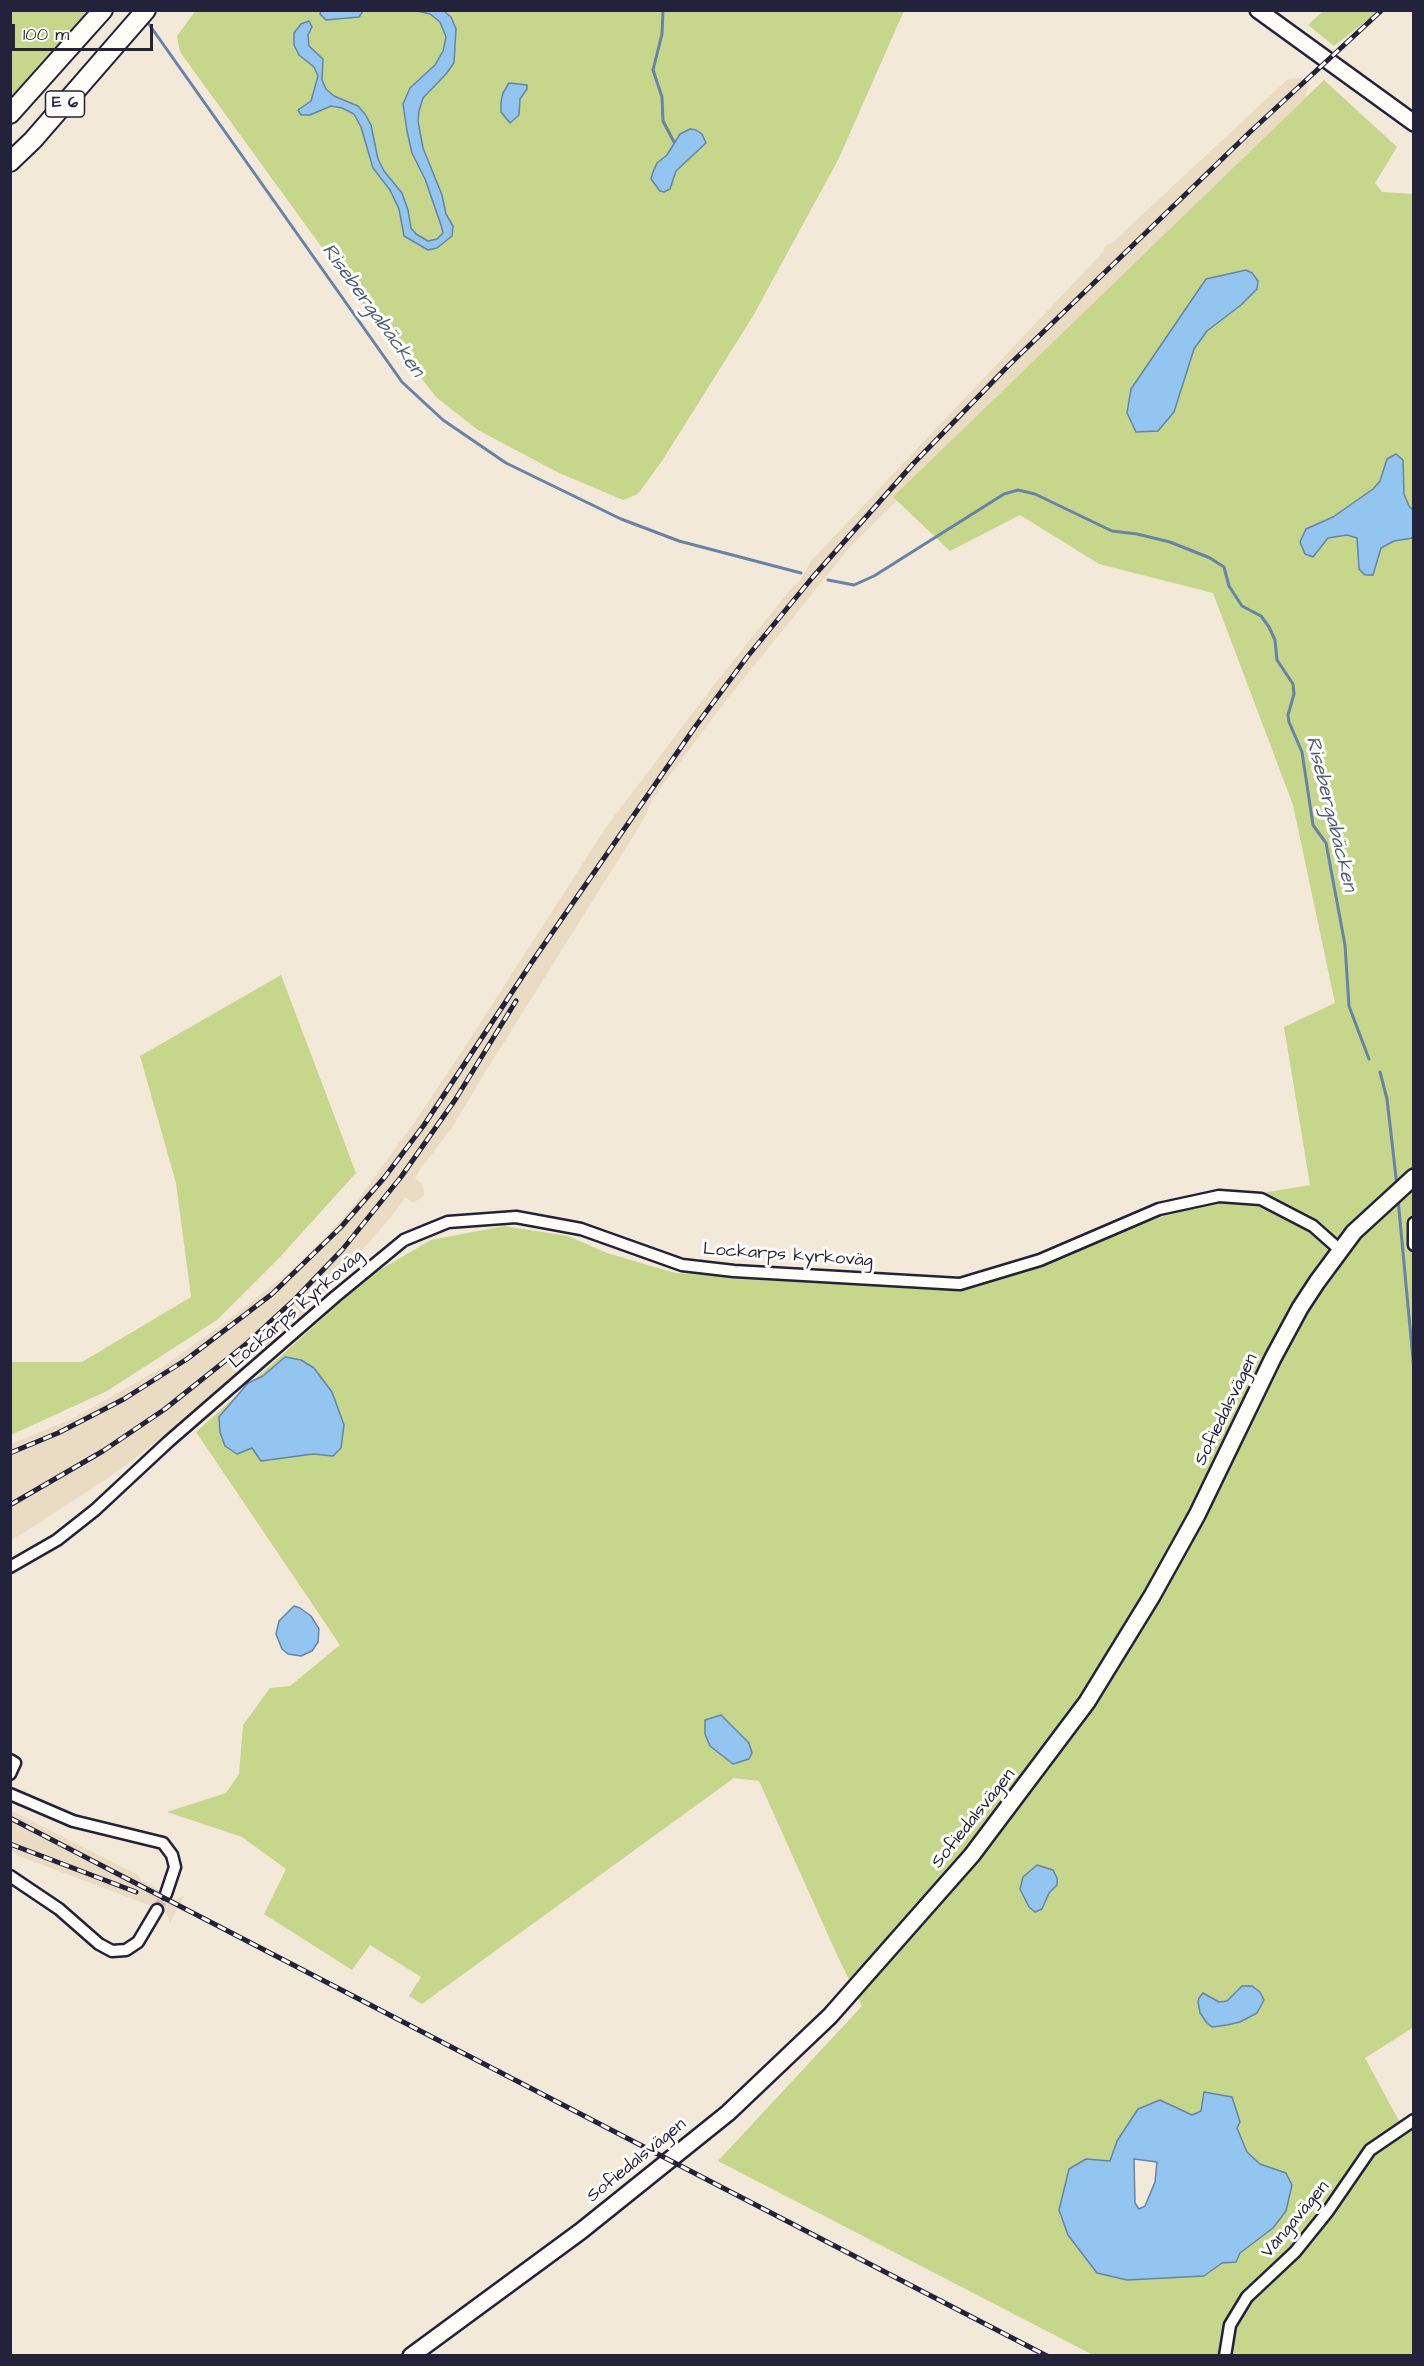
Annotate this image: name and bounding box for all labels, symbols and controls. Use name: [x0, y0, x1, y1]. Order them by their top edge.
scale bar: [15, 12, 156, 50]
text: 100 m: [23, 22, 69, 47]
road number: E 6: [46, 91, 84, 117]
water label: Risebergabäcken: [316, 240, 428, 382]
water label: Risebergabäcken: [1299, 734, 1361, 894]
street label: Lockarps kyrkoväg: [702, 1239, 874, 1273]
street label: Lockarps kyrkoväg: [226, 1246, 368, 1374]
street label: Sofiedalsvägen: [1191, 1351, 1263, 1469]
street label: Sofiedalsvägen: [927, 1765, 1021, 1873]
street label: Sofiedalsvägen: [583, 2114, 691, 2208]
street label: Vångavägen: [1257, 2177, 1335, 2263]

